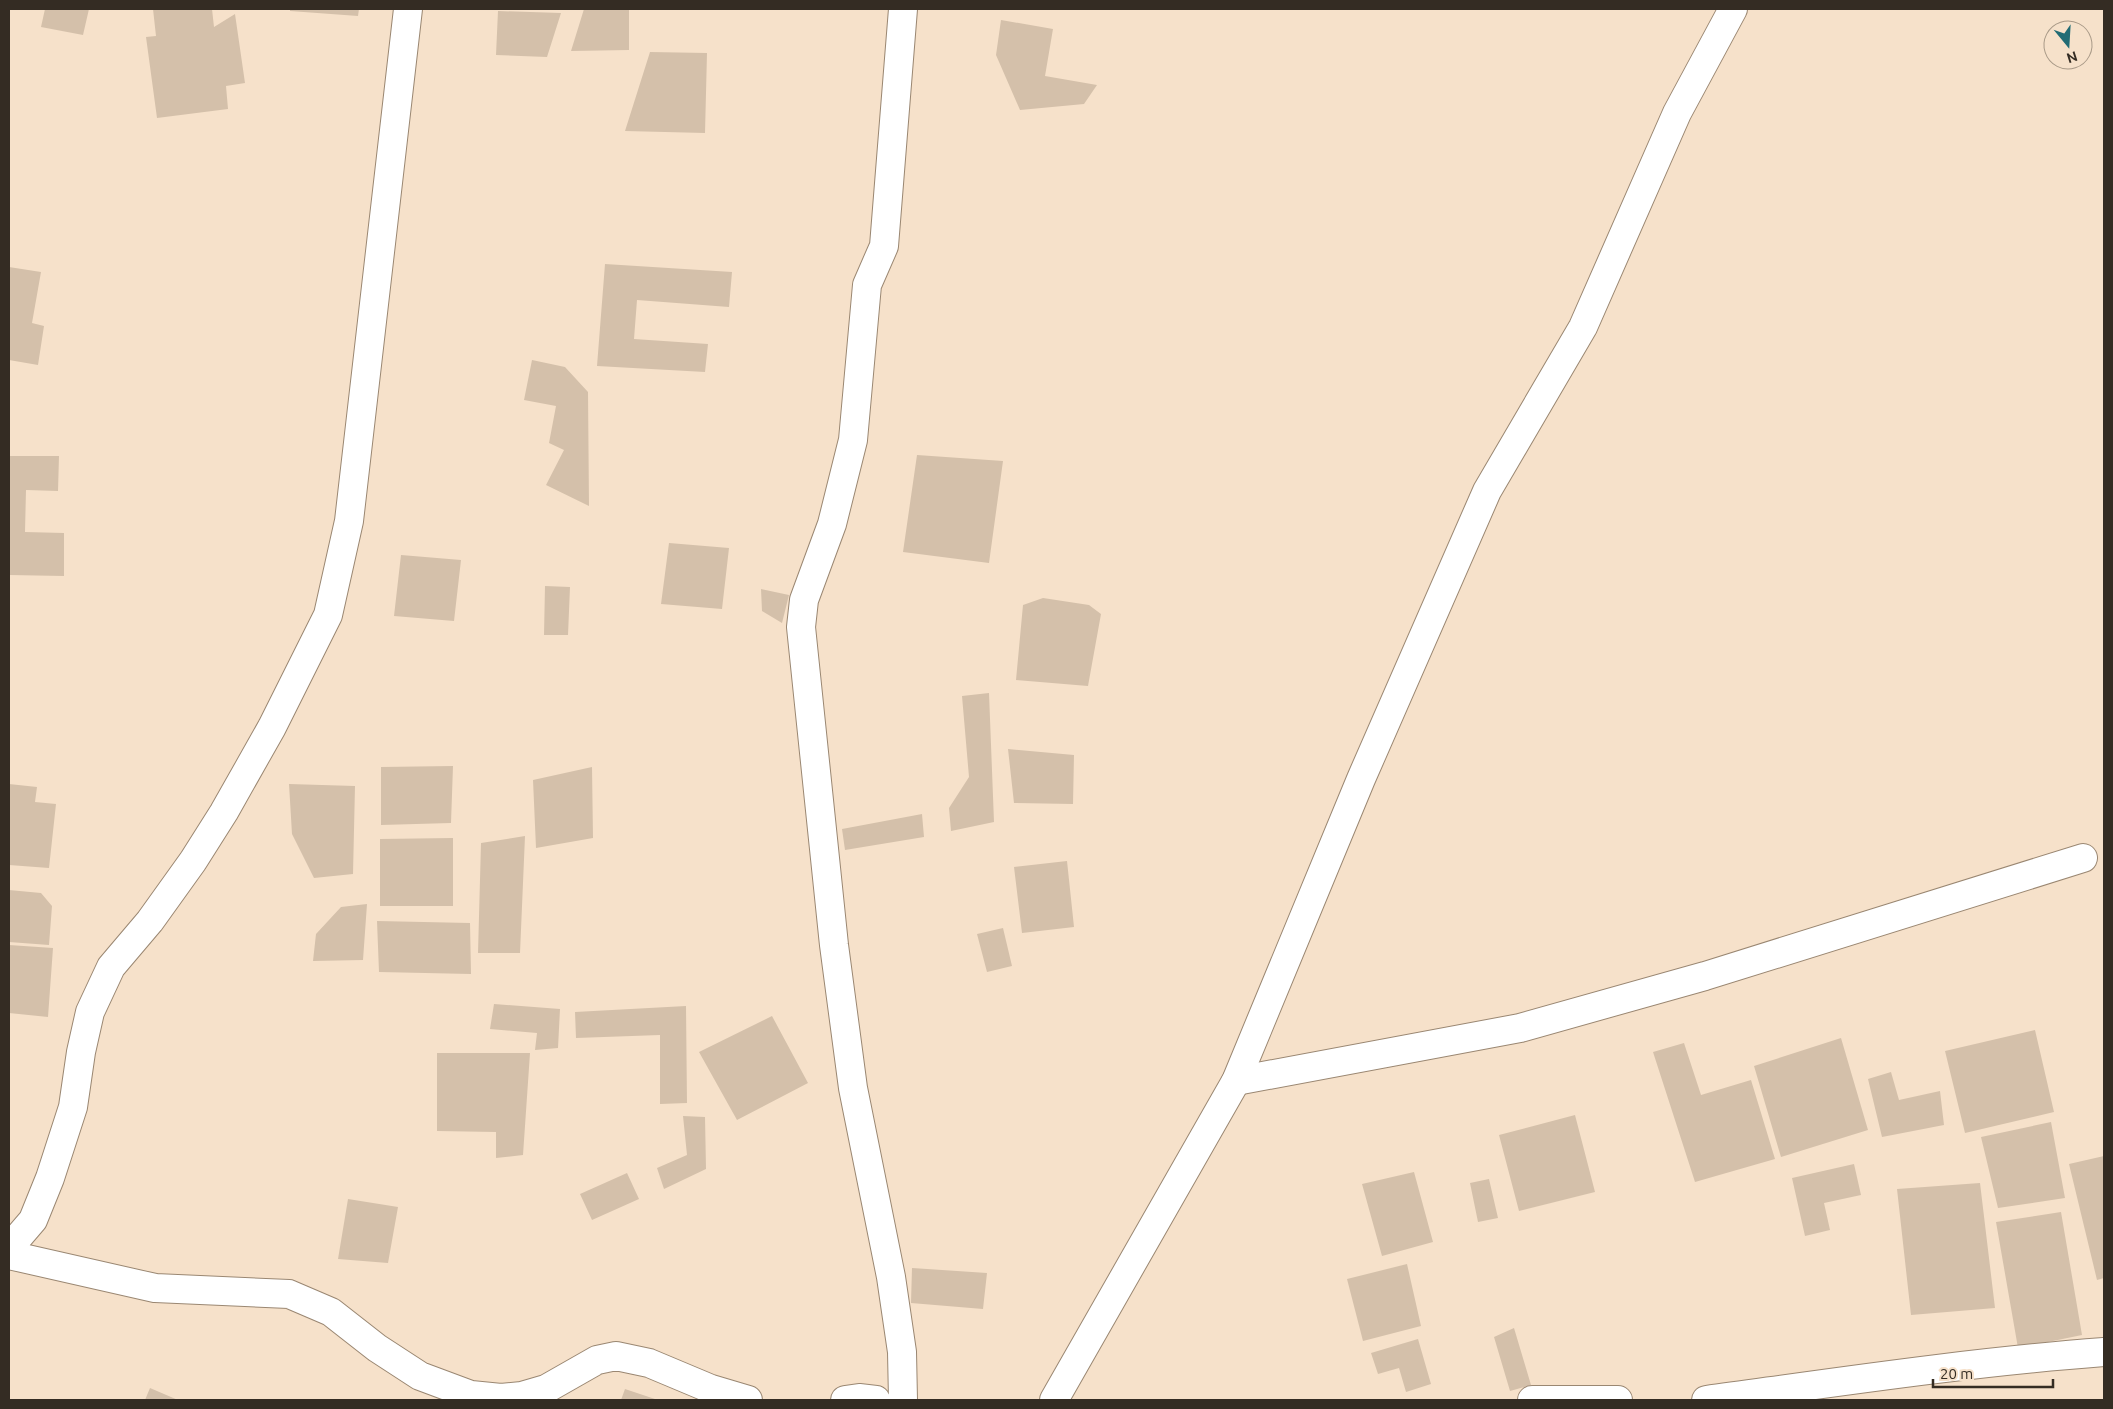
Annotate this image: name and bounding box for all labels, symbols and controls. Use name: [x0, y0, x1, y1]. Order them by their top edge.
north arrow: [2043, 20, 2093, 70]
text: N: [2065, 48, 2079, 67]
scale bar: [1933, 1356, 2053, 1388]
text: 20 m: [1940, 1365, 1973, 1382]

